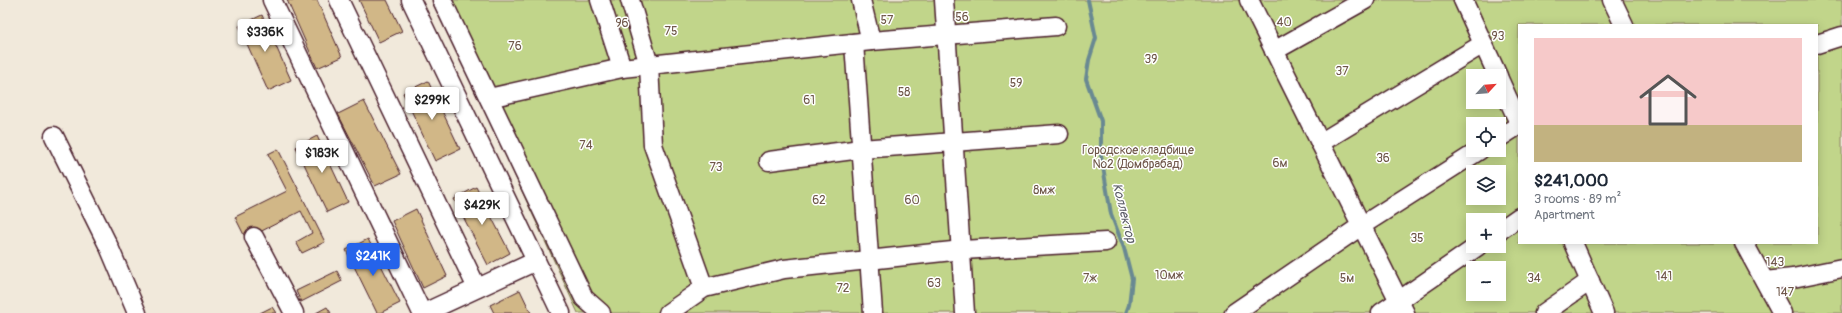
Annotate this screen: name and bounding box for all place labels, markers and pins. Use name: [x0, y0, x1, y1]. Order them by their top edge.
pin: $336K: [237, 19, 293, 53]
pin: $299K: [404, 87, 460, 121]
pin: $183K: [294, 140, 350, 174]
pin: $429K: [454, 192, 510, 226]
pin: $241K: [345, 243, 401, 277]

